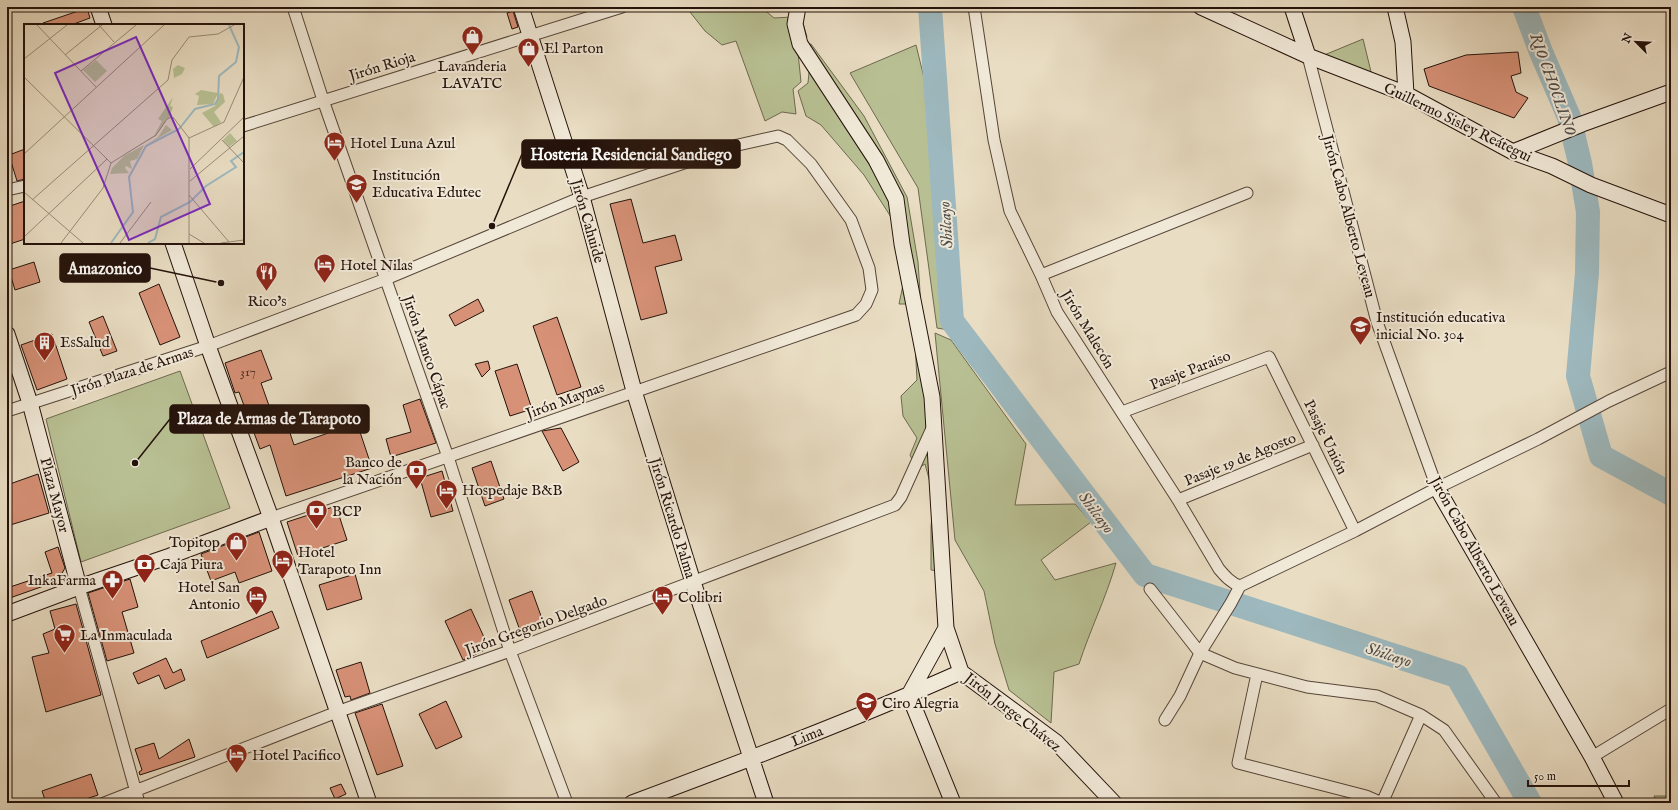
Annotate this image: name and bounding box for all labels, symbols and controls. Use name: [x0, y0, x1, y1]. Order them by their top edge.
north arrow: [1616, 22, 1656, 62]
inset map: [24, 24, 244, 244]
shop icon: Lavanderia LAVATC: [459, 24, 485, 57]
water label: RIO CHOCLINO: [1524, 31, 1580, 139]
text: N: [1619, 31, 1636, 46]
shop icon: El Parton: [515, 35, 541, 68]
place label: El Parton: [544, 39, 603, 58]
street label: Jirón Rioja: [345, 47, 418, 86]
place label: Lavanderia LAVATC: [438, 57, 507, 93]
street label: Guillermo Sisley Reátegui: [1381, 78, 1535, 167]
hotel icon: Hotel Luna Azul: [321, 130, 347, 163]
street label: Jirón Cabo Alberto Leveau: [1317, 131, 1379, 300]
place label: Hotel Luna Azul: [350, 134, 456, 153]
callout: Hosteria Residencial Sandiego: [522, 140, 740, 168]
text: Hosteria Residencial Sandiego: [530, 146, 732, 166]
place label: Institución Educativa Edutec: [372, 166, 481, 202]
school or university icon: Institución Educativa Edutec: [343, 171, 369, 204]
street label: Jirón Cahuide: [566, 175, 609, 265]
water label: Shilcayo: [935, 201, 959, 249]
hotel icon: Hotel Nilas: [312, 252, 338, 285]
callout: Amazonico: [60, 254, 150, 282]
place label: Hotel Nilas: [340, 256, 413, 275]
restaurant icon: Rico's: [254, 259, 280, 292]
text: Amazonico: [67, 260, 143, 280]
street label: Jirón Malecón: [1056, 285, 1119, 372]
street label: Jirón Manco Cápac: [397, 291, 455, 412]
place label: Rico's: [247, 292, 287, 311]
place label: Institución educativa inicial No. 304: [1376, 308, 1506, 344]
school or university icon: Institución educativa inicial No. 304: [1348, 313, 1374, 346]
building icon: EsSalud: [31, 329, 57, 362]
place label: EsSalud: [60, 333, 111, 352]
street label: Jirón Plaza de Armas: [66, 343, 196, 401]
street label: Pasaje Paraiso: [1147, 346, 1233, 395]
house number: 317: [240, 364, 256, 381]
street label: Jirón Maynas: [521, 377, 607, 424]
street label: Pasaje Unión: [1299, 397, 1352, 478]
callout: Plaza de Armas de Tarapoto: [170, 405, 369, 433]
text: Plaza de Armas de Tarapoto: [177, 410, 361, 430]
street label: Pasaje 19 de Agosto: [1182, 428, 1299, 491]
place label: Banco de la Nación: [343, 453, 402, 489]
street label: Jirón Ricardo Palma: [645, 454, 700, 581]
street label: Plaza Mayor: [35, 455, 74, 535]
bank icon: Banco de la Nación: [404, 458, 430, 491]
street label: Jirón Cabo Alberto Leveau: [1425, 471, 1524, 629]
hotel icon: Hospedaje B&B: [434, 477, 460, 510]
place label: Hospedaje B&B: [462, 481, 562, 500]
water label: Shilcayo: [1073, 488, 1118, 538]
bank icon: BCP: [304, 498, 330, 531]
place label: BCP: [332, 502, 362, 521]
shop icon: Topitop: [223, 529, 249, 562]
place label: Topitop: [169, 533, 220, 552]
place label: Hotel Tarapoto Inn: [298, 543, 381, 579]
hotel icon: Hotel Tarapoto Inn: [270, 548, 296, 581]
bank icon: Caja Piura: [131, 551, 157, 584]
place label: Caja Piura: [160, 555, 223, 574]
pharmacy icon: InkaFarma: [99, 567, 125, 600]
place label: InkaFarma: [28, 571, 97, 590]
place label: Hotel San Antonio: [178, 578, 240, 614]
hotel icon: Hotel San Antonio: [243, 583, 269, 616]
hotel icon: Colibri: [649, 584, 675, 617]
place label: Colibri: [678, 588, 722, 607]
street label: Jirón Gregorio Delgado: [461, 591, 610, 661]
supermarket icon: La Inmaculada: [52, 622, 78, 655]
place label: La Inmaculada: [80, 626, 173, 645]
water label: Shilcayo: [1363, 639, 1414, 673]
street label: Jirón Jorge Chávez: [959, 667, 1065, 756]
school or university icon: Ciro Alegria: [853, 690, 879, 723]
place label: Ciro Alegria: [882, 694, 959, 713]
street label: Lima: [788, 721, 826, 751]
hotel icon: Hotel Pacifico: [223, 742, 249, 775]
place label: Hotel Pacifico: [252, 746, 341, 765]
scale bar: [1528, 762, 1629, 788]
text: 50 m: [1534, 769, 1556, 784]

